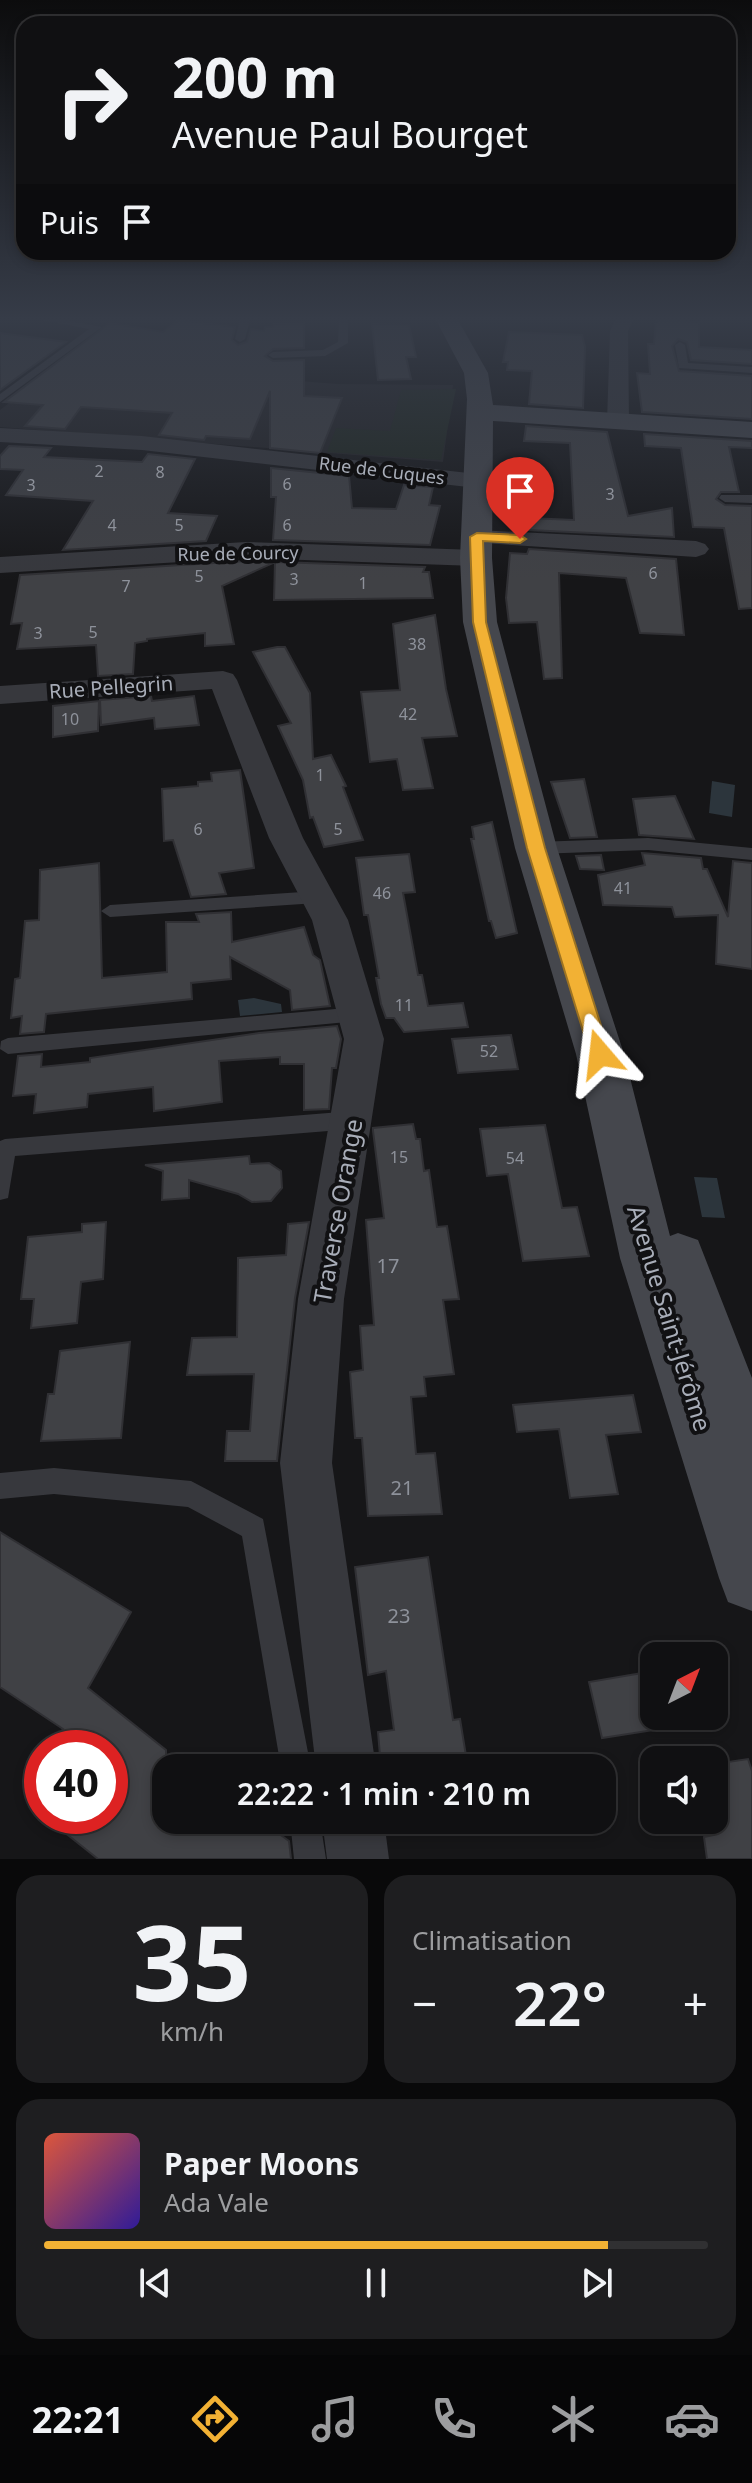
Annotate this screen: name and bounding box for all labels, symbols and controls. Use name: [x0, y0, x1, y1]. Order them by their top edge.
text: 200 m: [172, 38, 337, 114]
icon: right: [40, 48, 144, 152]
text: Avenue Paul Bourget: [172, 110, 528, 159]
icon: arrive: [115, 200, 159, 244]
text: Puis: [40, 202, 99, 243]
street label: Rue de Cuques: [318, 450, 446, 490]
pin: [486, 457, 554, 539]
house number: 2: [94, 460, 104, 482]
house number: 8: [155, 461, 165, 483]
icon: arrive: [498, 469, 542, 513]
house number: 6: [282, 473, 292, 495]
house number: 3: [26, 474, 36, 496]
house number: 3: [605, 483, 615, 505]
house number: 4: [107, 514, 117, 536]
house number: 5: [174, 514, 184, 536]
house number: 6: [282, 514, 292, 536]
street label: Rue de Courcy: [177, 540, 300, 566]
house number: 6: [648, 562, 658, 584]
house number: 5: [194, 565, 204, 587]
house number: 3: [289, 568, 299, 590]
house number: 1: [358, 572, 368, 594]
house number: 7: [121, 575, 131, 597]
house number: 5: [88, 621, 98, 643]
house number: 3: [33, 622, 43, 644]
house number: 38: [408, 633, 426, 655]
street label: Rue Pellegrin: [48, 669, 174, 705]
house number: 42: [399, 703, 417, 725]
house number: 10: [61, 708, 79, 730]
house number: 1: [315, 764, 325, 786]
house number: 6: [193, 818, 203, 840]
house number: 5: [333, 818, 343, 840]
house number: 41: [614, 877, 632, 899]
house number: 46: [373, 882, 391, 904]
house number: 11: [395, 994, 413, 1016]
position arrow: [558, 1012, 642, 1096]
house number: 52: [480, 1040, 498, 1062]
street label: Traverse Orange: [305, 1116, 369, 1306]
house number: 15: [390, 1146, 408, 1168]
house number: 54: [506, 1147, 524, 1169]
street label: Avenue Saint-Jérôme: [620, 1201, 720, 1435]
house number: 17: [377, 1252, 399, 1279]
house number: 21: [391, 1474, 413, 1501]
house number: 23: [388, 1602, 410, 1629]
north arrow: [640, 1642, 728, 1730]
map controls: [640, 1642, 728, 1834]
speed limit sign: 40: [24, 1730, 128, 1834]
button: sound: [640, 1746, 728, 1834]
text: 22:22 · 1 min · 210 m: [237, 1773, 531, 1814]
text: 35: [133, 1890, 251, 2031]
text: Climatisation: [412, 1922, 572, 1958]
text: 22°: [513, 1962, 607, 2044]
text: −: [412, 1973, 437, 2033]
text: +: [683, 1973, 708, 2033]
text: km/h: [160, 2013, 224, 2049]
text: Paper Moons: [164, 2143, 359, 2184]
text: Ada Vale: [164, 2184, 269, 2220]
icon: previous: [133, 2261, 177, 2305]
icon: pause: [354, 2261, 398, 2305]
icon: next: [575, 2261, 619, 2305]
icon: directions: [187, 2391, 243, 2447]
icon: music: [307, 2391, 363, 2447]
icon: phone: [426, 2391, 482, 2447]
icon: climate: [545, 2391, 601, 2447]
icon: car: [664, 2391, 720, 2447]
text: 22:21: [32, 2395, 124, 2444]

